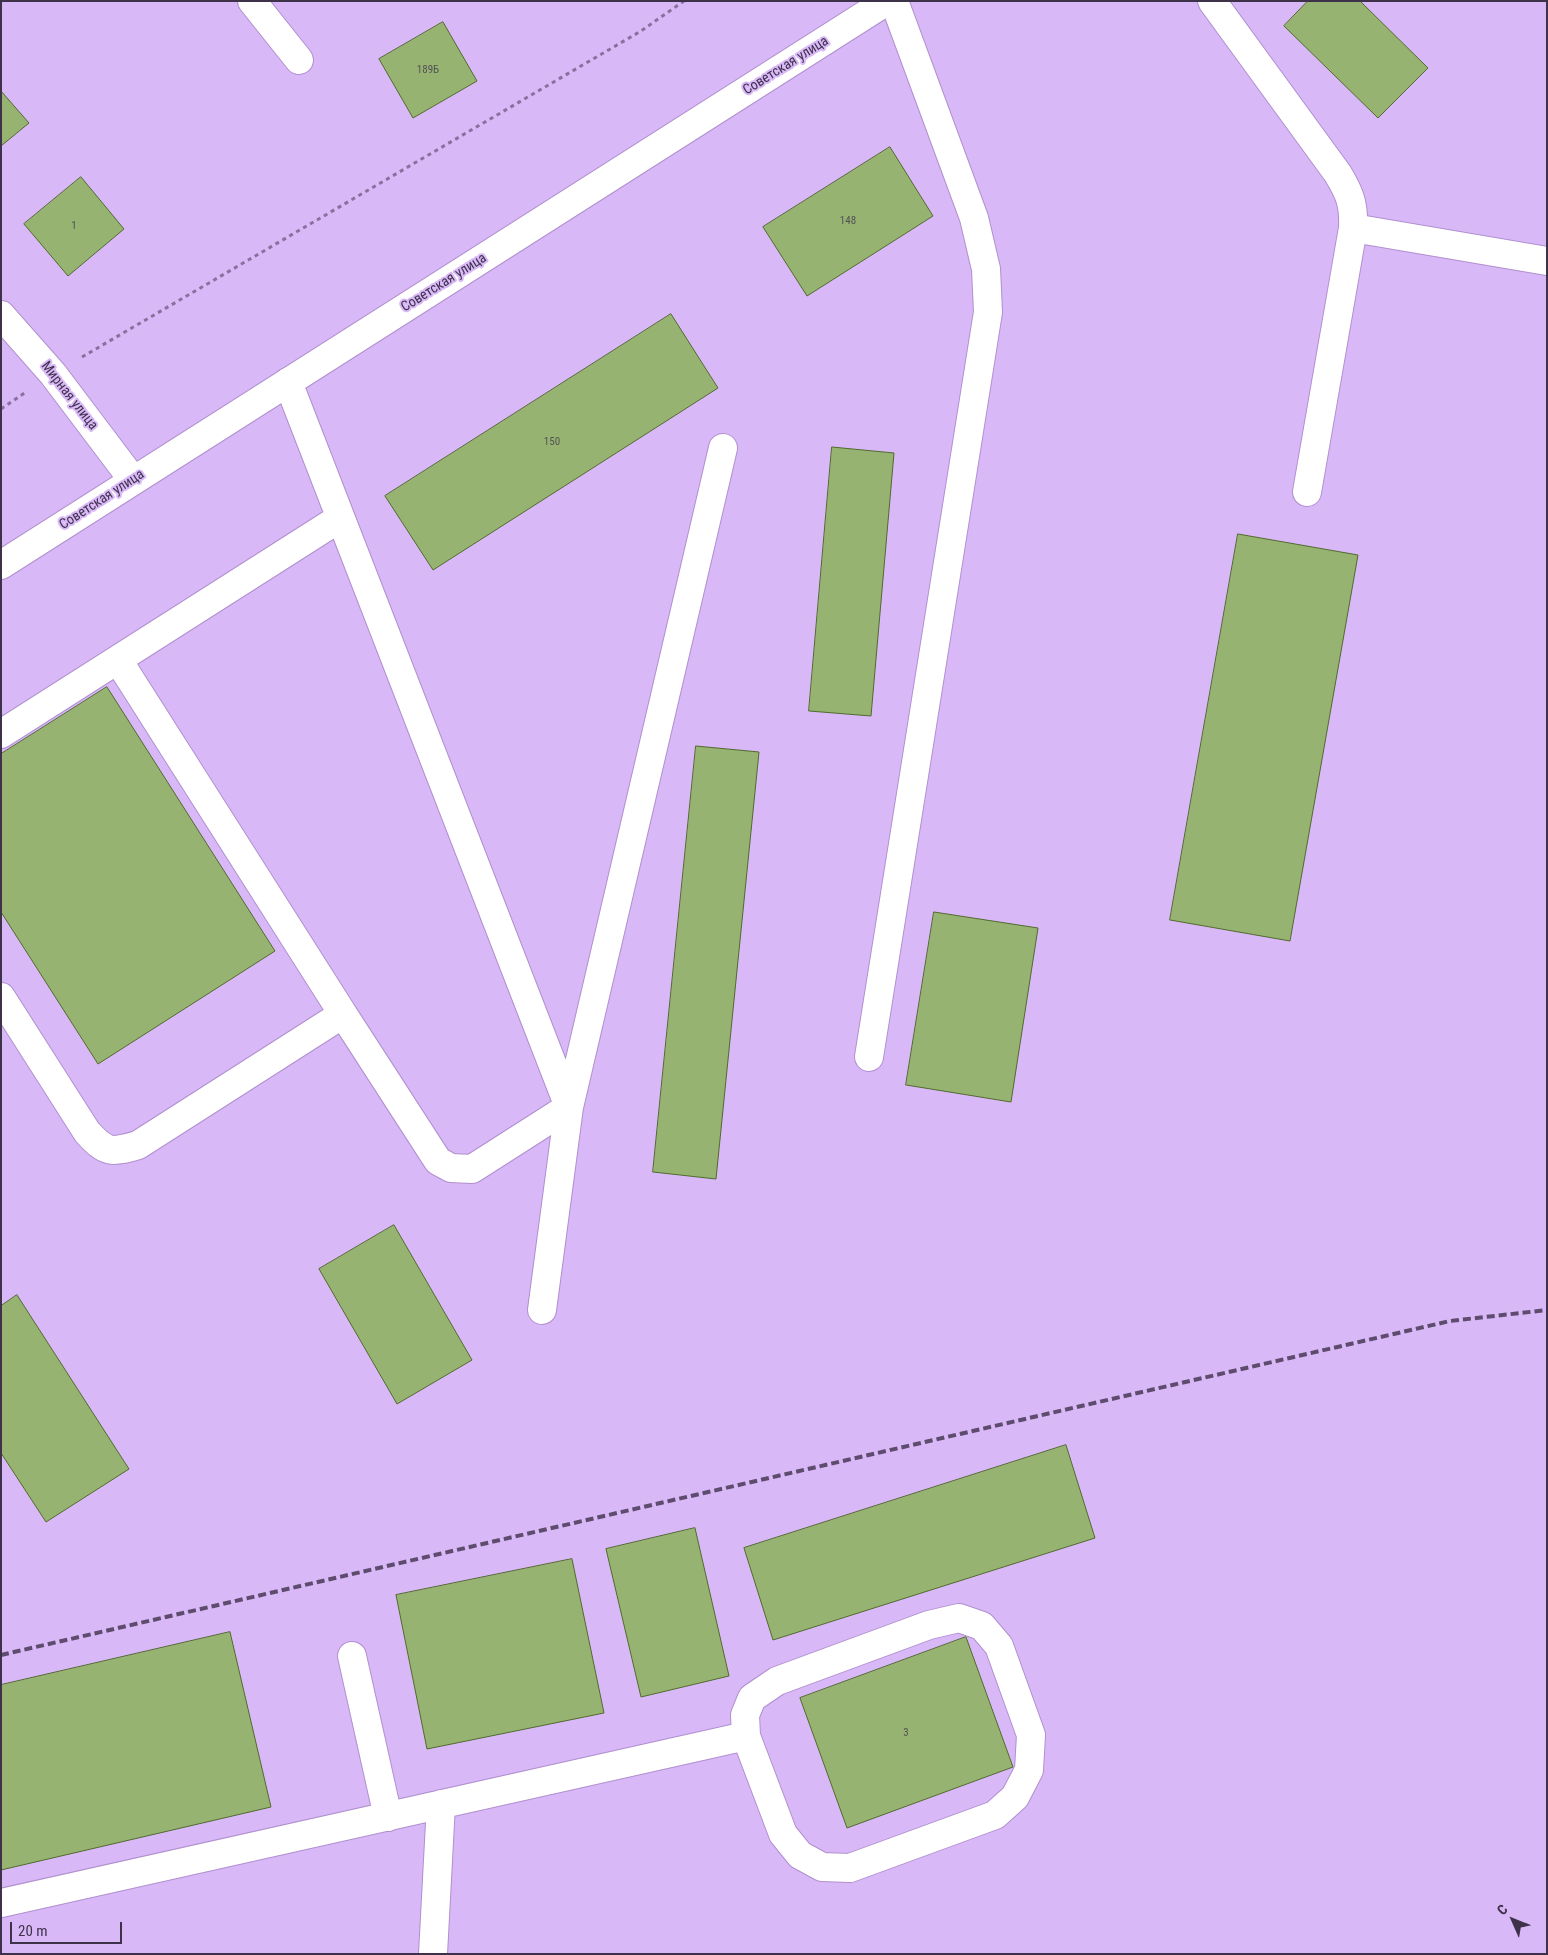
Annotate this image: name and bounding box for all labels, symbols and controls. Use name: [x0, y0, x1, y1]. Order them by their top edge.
street label: Советская улица: [740, 33, 832, 99]
house number: 189Б: [417, 63, 439, 77]
house number: 148: [840, 214, 856, 228]
house number: 1: [71, 219, 77, 233]
street label: Советская улица: [398, 250, 490, 316]
street label: Мирная улица: [37, 358, 101, 434]
house number: 150: [544, 435, 560, 449]
street label: Советская улица: [56, 466, 148, 534]
house number: 3: [903, 1726, 909, 1740]
north arrow: [1488, 1895, 1538, 1945]
text: С: [1494, 1901, 1511, 1918]
scale bar: [12, 1912, 125, 1944]
text: 20 m: [18, 1922, 48, 1940]

